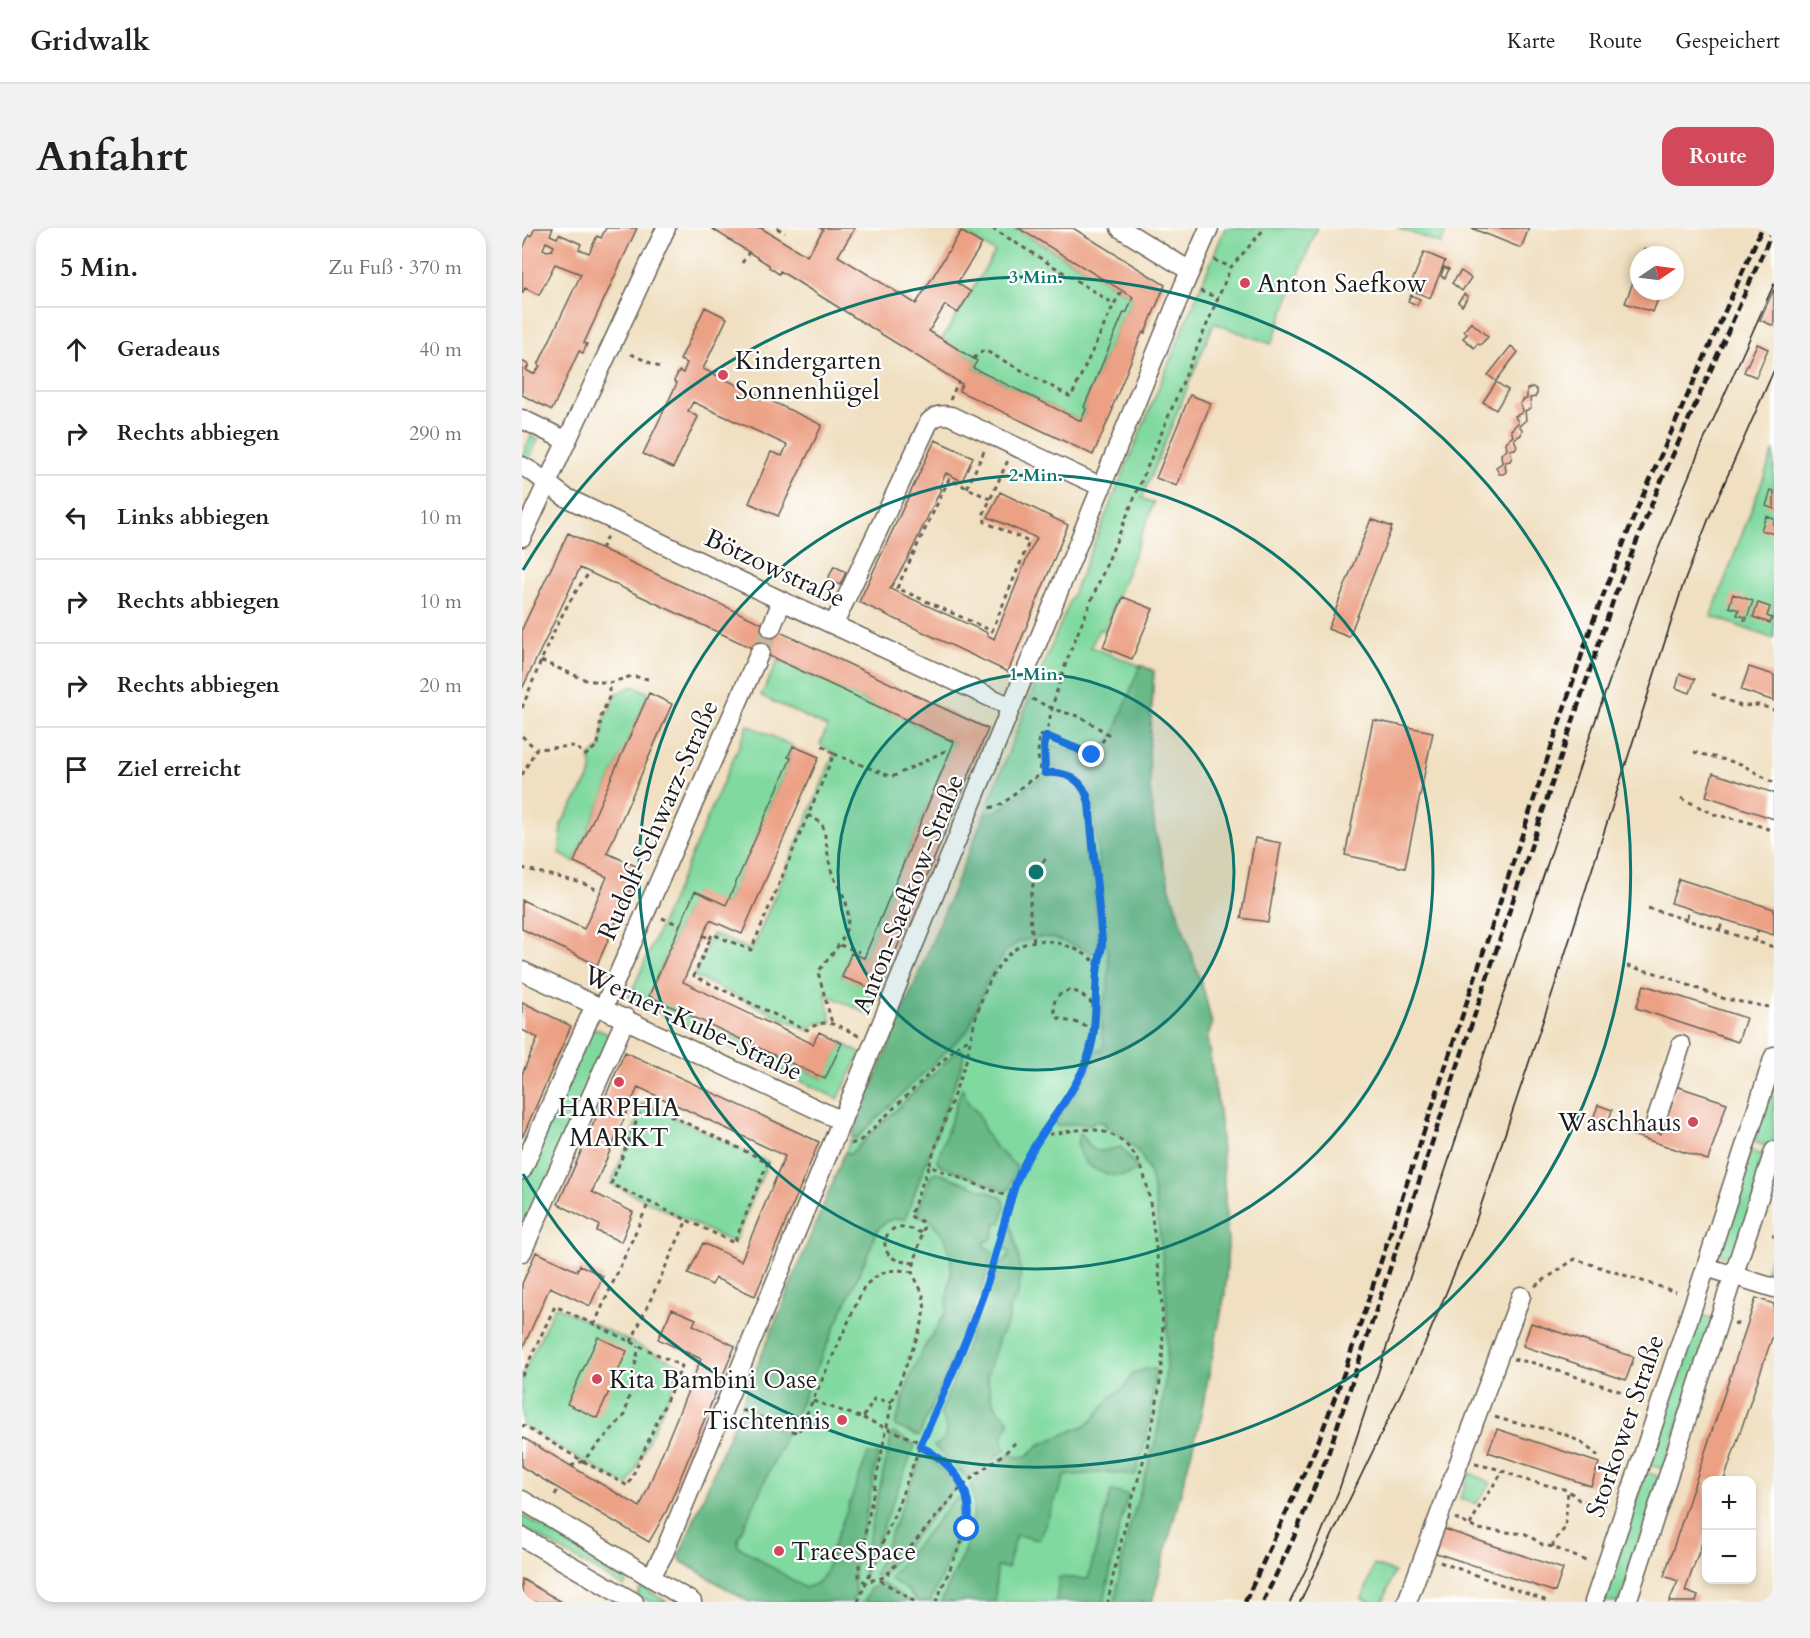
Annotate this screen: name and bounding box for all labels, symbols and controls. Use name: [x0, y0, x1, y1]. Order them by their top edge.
text: Gridwalk: [30, 22, 150, 60]
text: Karte: [1507, 27, 1556, 56]
text: Route: [1589, 27, 1642, 56]
text: Gespeichert: [1675, 27, 1780, 56]
button: Route: [1662, 127, 1774, 186]
text: Anfahrt: [36, 128, 188, 185]
north arrow: [1630, 246, 1684, 300]
text: 5 Min.: [60, 250, 138, 285]
text: Zu Fuß · 370 m: [328, 254, 462, 281]
text: 3 Min.: [1009, 265, 1063, 290]
place label: Anton Saefkow: [1257, 266, 1427, 301]
marker: Anton Saefkow: [1238, 276, 1252, 290]
icon: ahead: [60, 333, 93, 366]
text: Geradeaus: [117, 334, 220, 364]
text: 40 m: [419, 336, 462, 363]
place label: Kindergarten Sonnenhügel: [735, 343, 882, 408]
marker: Kindergarten Sonnenhügel: [716, 368, 730, 382]
icon: right: [60, 417, 93, 450]
text: Rechts abbiegen: [117, 418, 280, 448]
text: 290 m: [409, 420, 462, 447]
text: 2 Min.: [1009, 463, 1063, 488]
icon: left: [60, 501, 93, 534]
text: Links abbiegen: [117, 502, 269, 532]
text: 10 m: [419, 504, 462, 531]
street label: Bötzowstraße: [699, 520, 851, 616]
icon: right: [60, 585, 93, 618]
text: Rechts abbiegen: [117, 586, 280, 616]
text: 10 m: [419, 588, 462, 615]
text: 1 Min.: [1009, 662, 1063, 687]
icon: right: [60, 669, 93, 702]
text: Rechts abbiegen: [117, 670, 280, 700]
text: 20 m: [419, 672, 462, 699]
street label: Rudolf-Schwarz-Straße: [589, 694, 727, 946]
route end: [1078, 741, 1104, 767]
icon: arrive: [60, 753, 93, 786]
text: Ziel erreicht: [117, 754, 241, 784]
street label: Anton-Saefkow-Straße: [844, 769, 972, 1019]
centre of rings: [1026, 862, 1046, 882]
street label: Werner-Kube-Straße: [577, 956, 808, 1089]
marker: HARPHIA MARKT: [612, 1075, 626, 1089]
place label: HARPHIA MARKT: [558, 1090, 681, 1155]
place label: Waschhaus: [1557, 1105, 1681, 1140]
marker: Waschhaus: [1686, 1115, 1700, 1129]
street label: Storkower Straße: [1577, 1330, 1673, 1522]
place label: Kita Bambini Oase: [609, 1362, 818, 1397]
marker: Kita Bambini Oase: [590, 1372, 604, 1386]
place label: Tischtennis: [703, 1403, 830, 1438]
marker: Tischtennis: [835, 1413, 849, 1427]
map controls: [1702, 1476, 1756, 1584]
button: +: [1702, 1476, 1756, 1530]
route start: [953, 1515, 979, 1541]
button: −: [1702, 1530, 1756, 1584]
place label: TraceSpace: [791, 1534, 916, 1569]
marker: TraceSpace: [772, 1544, 786, 1558]

